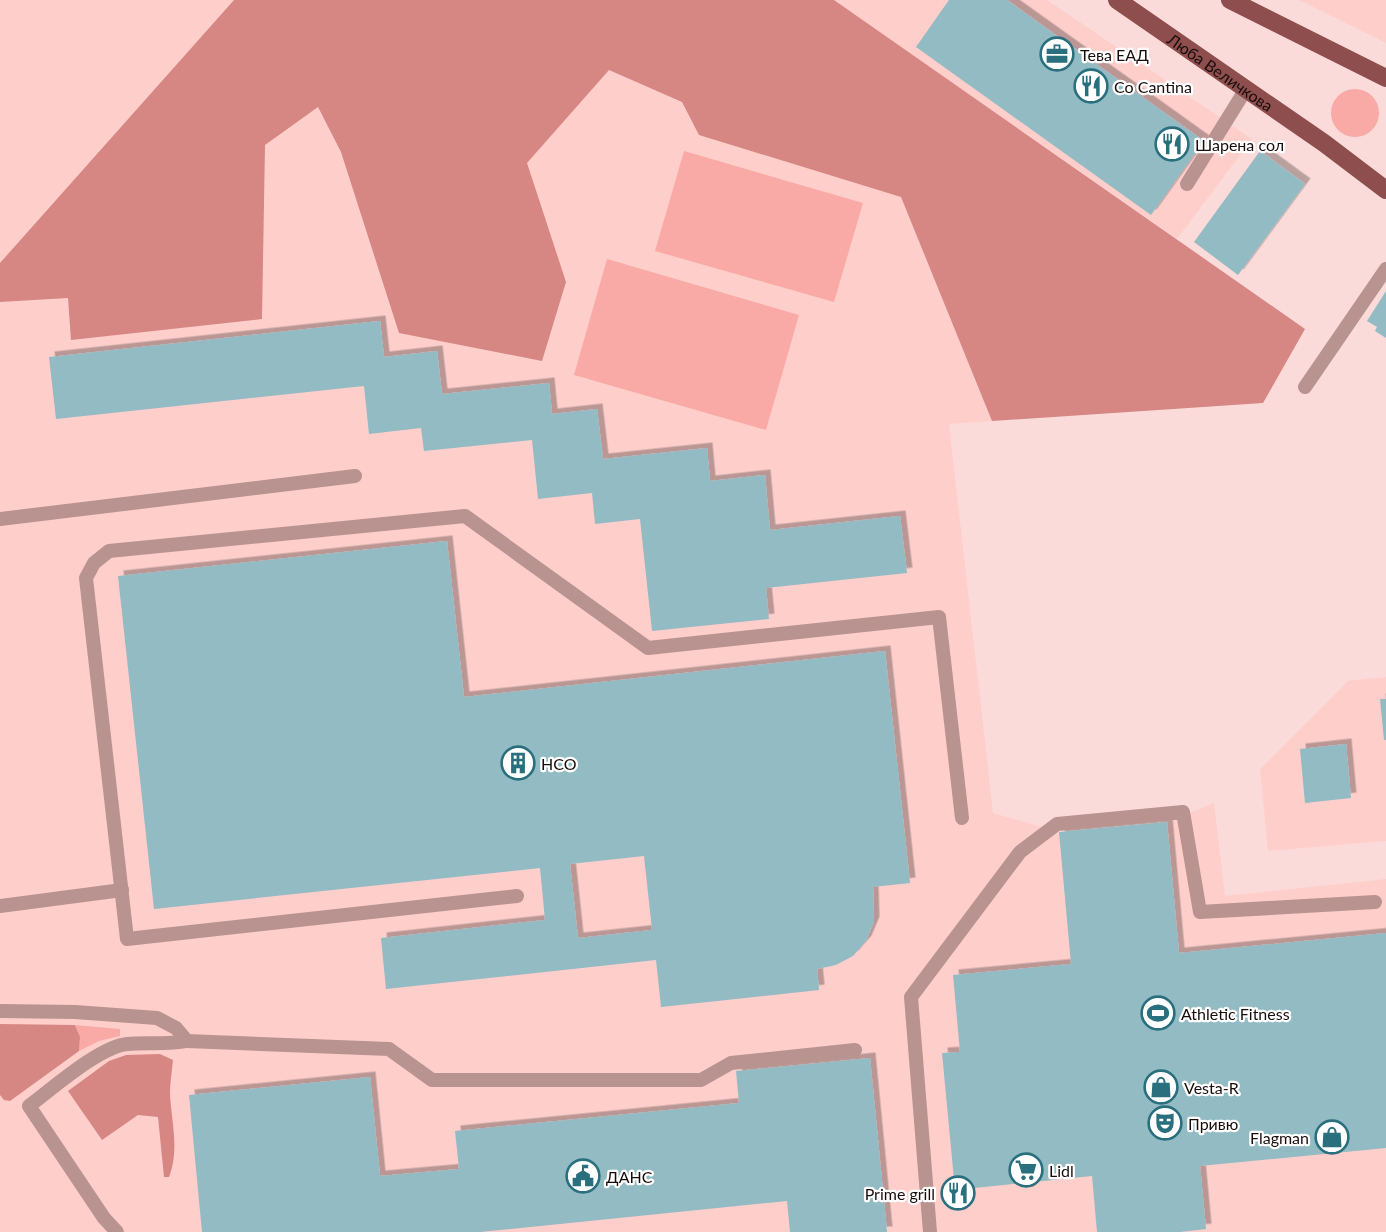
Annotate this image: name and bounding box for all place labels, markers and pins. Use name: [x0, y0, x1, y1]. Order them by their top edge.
office icon: Тева ЕАД: [1039, 36, 1075, 72]
place label: Тева ЕАД: [1080, 45, 1149, 64]
restaurant icon: Co Cantina: [1073, 68, 1109, 104]
place label: Co Cantina: [1114, 77, 1192, 96]
restaurant icon: Шарена сол: [1154, 126, 1190, 162]
place label: Шарена сол: [1195, 135, 1284, 154]
building icon: НСО: [500, 745, 536, 781]
place label: НСО: [541, 754, 577, 773]
sports icon: Athletic Fitness: [1140, 995, 1176, 1031]
place label: Athletic Fitness: [1181, 1004, 1290, 1023]
shop icon: Vesta-R: [1143, 1069, 1179, 1105]
place label: Vesta-R: [1184, 1078, 1239, 1097]
theatre icon: Привю: [1147, 1105, 1183, 1141]
place label: Привю: [1188, 1114, 1238, 1133]
shop icon: Flagman: [1314, 1119, 1350, 1155]
place label: Flagman: [1250, 1128, 1309, 1147]
supermarket icon: Lidl: [1008, 1152, 1044, 1188]
public building icon: ДАНС: [565, 1158, 601, 1194]
place label: Lidl: [1049, 1161, 1074, 1180]
place label: ДАНС: [606, 1167, 653, 1186]
restaurant icon: Prime grill: [940, 1175, 976, 1211]
place label: Prime grill: [865, 1184, 935, 1203]

